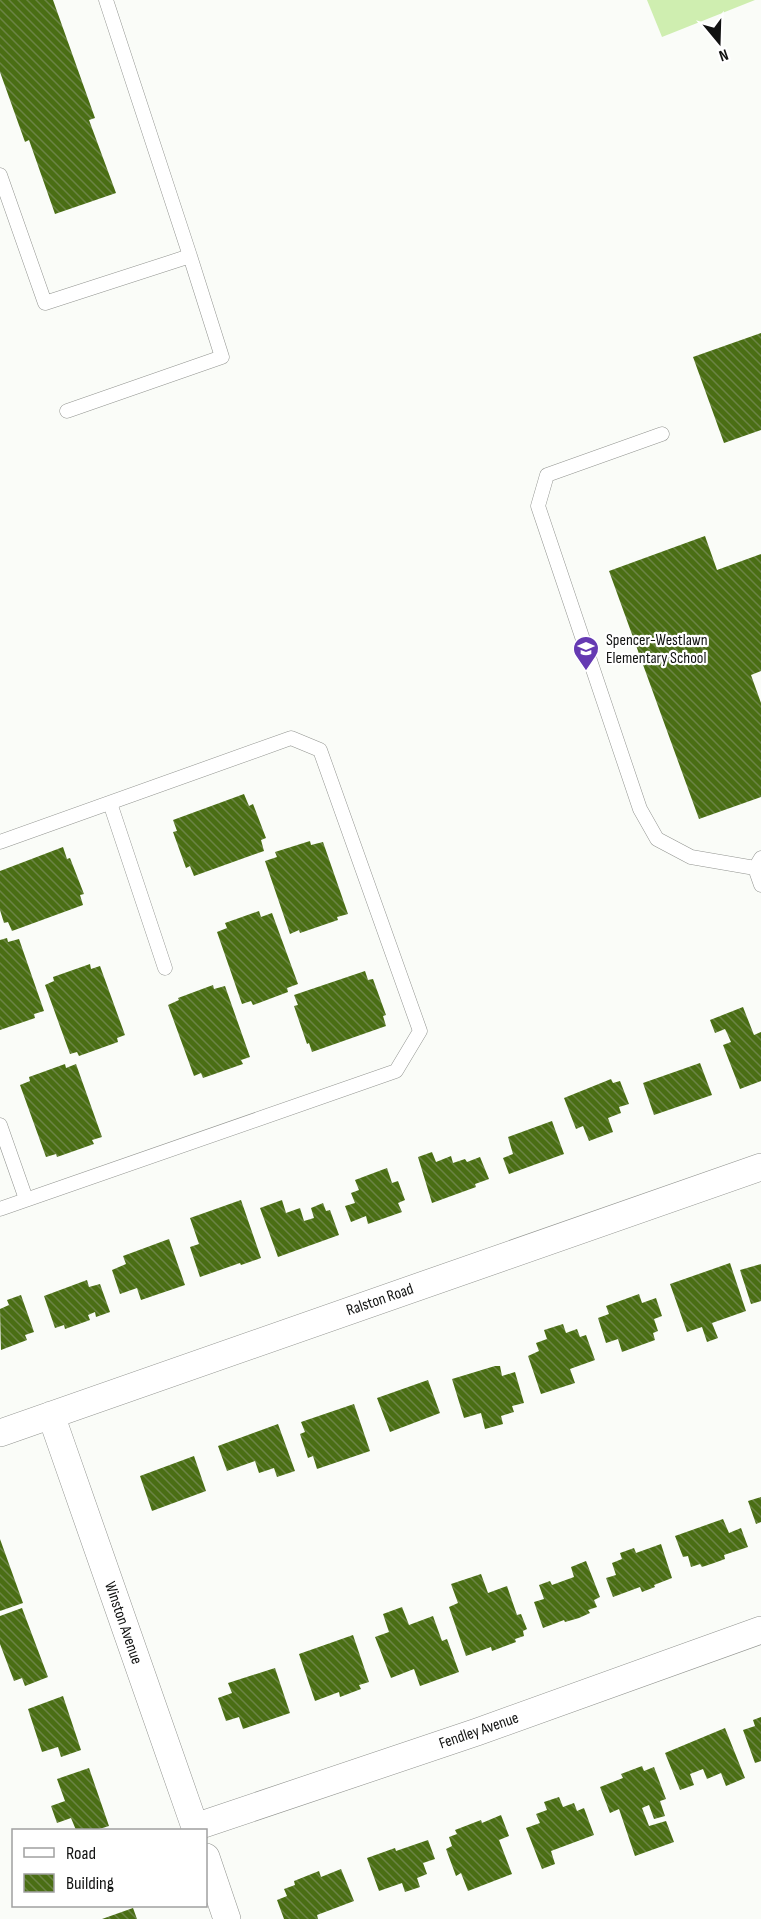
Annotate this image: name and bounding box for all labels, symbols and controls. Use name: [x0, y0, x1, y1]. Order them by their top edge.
north arrow: [689, 12, 749, 72]
text: N: [716, 44, 731, 65]
place label: Spencer-Westlawn Elementary School: [606, 631, 708, 668]
school or university icon: Spencer-Westlawn Elementary School: [571, 634, 601, 672]
street label: Ralston Road: [344, 1280, 416, 1320]
street label: Winston Avenue: [100, 1579, 146, 1667]
street label: Fendley Avenue: [437, 1709, 521, 1753]
legend: [12, 1829, 207, 1907]
text: Road: [66, 1843, 96, 1864]
text: Building: [66, 1873, 114, 1894]

